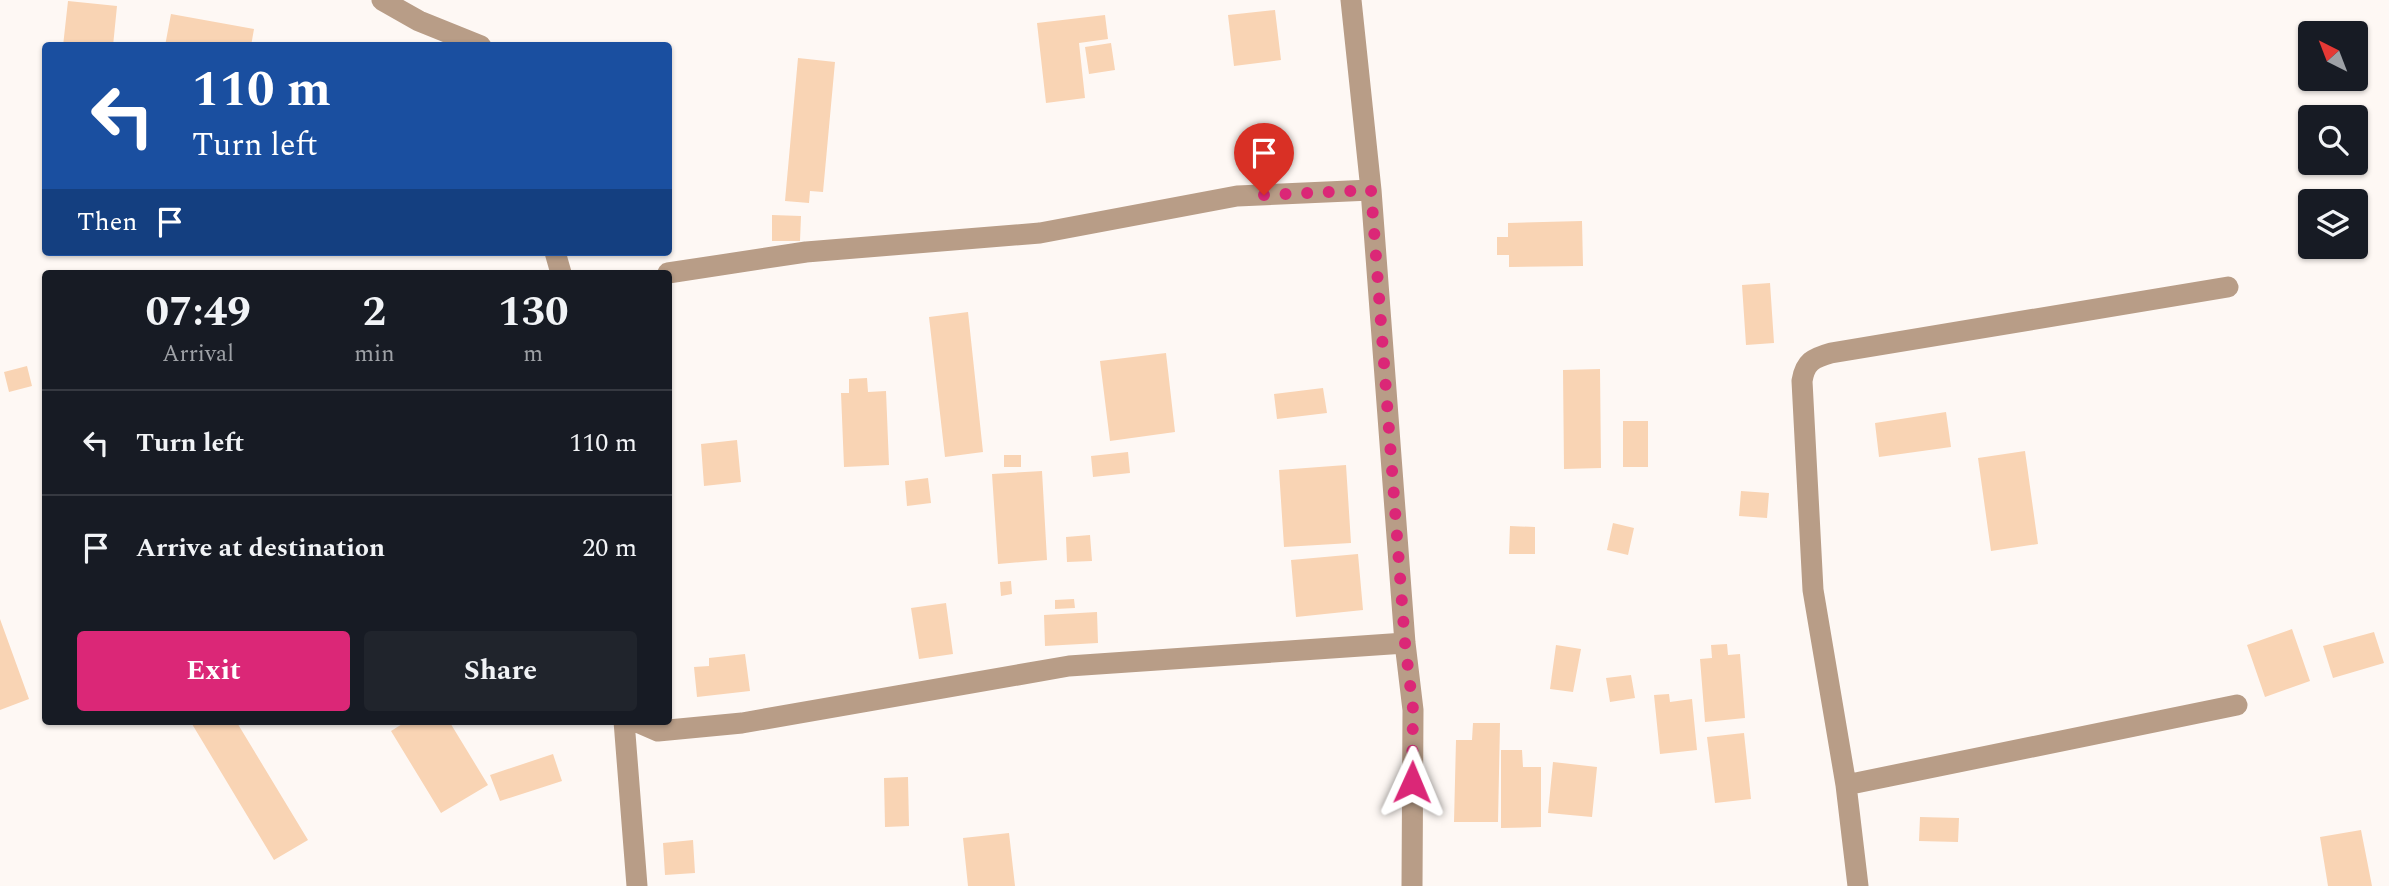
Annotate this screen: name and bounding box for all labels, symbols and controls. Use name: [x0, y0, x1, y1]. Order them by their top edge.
north arrow: [2298, 21, 2368, 91]
map controls: [2298, 21, 2368, 259]
text: 110 m: [192, 53, 331, 128]
icon: left: [77, 70, 168, 161]
button: search: [2298, 105, 2368, 175]
text: Turn left: [192, 121, 318, 170]
pin: [1234, 123, 1294, 195]
icon: arrive: [1245, 134, 1283, 172]
button: layers: [2298, 189, 2368, 259]
text: Then: [77, 202, 137, 242]
icon: arrive: [151, 203, 189, 241]
text: 07:49: [145, 281, 251, 344]
text: 2: [363, 281, 386, 344]
text: 130: [498, 281, 569, 344]
text: Arrival: [162, 337, 234, 372]
text: min: [354, 337, 395, 372]
text: m: [523, 337, 543, 372]
text: Turn left: [136, 423, 244, 463]
text: 110 m: [569, 423, 637, 463]
icon: left: [77, 424, 115, 462]
text: Arrive at destination: [136, 528, 385, 568]
text: 20 m: [582, 528, 637, 568]
icon: arrive: [77, 529, 115, 567]
button: Exit: [77, 631, 350, 711]
button: Share: [364, 631, 637, 711]
position arrow: [1375, 745, 1449, 819]

